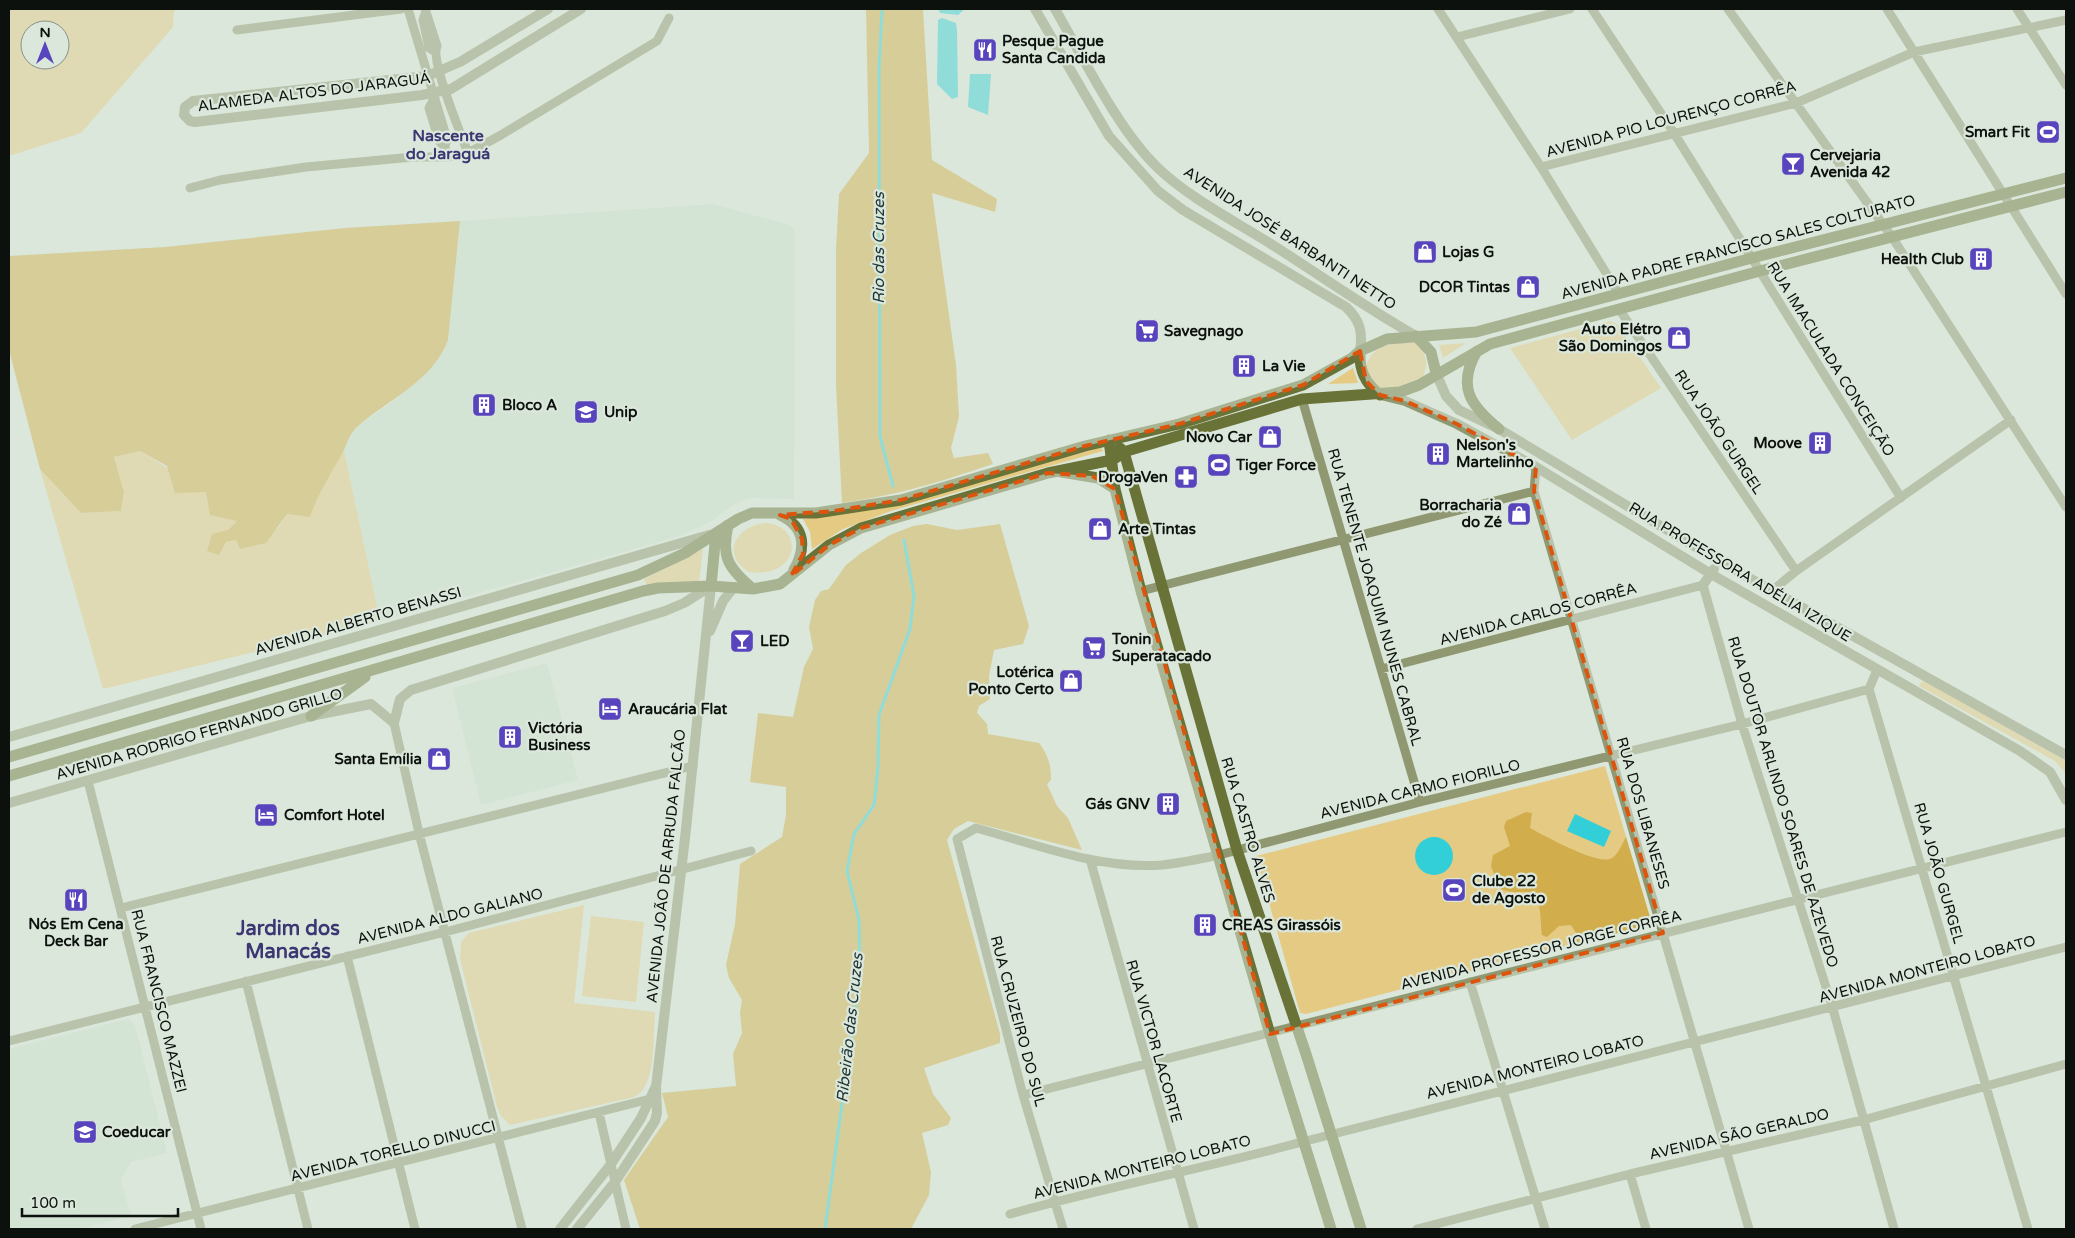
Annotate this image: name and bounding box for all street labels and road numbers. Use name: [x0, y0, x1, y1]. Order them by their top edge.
street label: ALAMEDA ALTOS DO JARAGUÁ: [196, 69, 432, 115]
street label: AVENIDA PIO LOURENÇO CORRÊA: [1544, 77, 1798, 161]
street label: AVENIDA JOSÉ BARBANTI NETTO: [1180, 162, 1400, 314]
street label: AVENIDA PADRE FRANCISCO SALES COLTURATO: [1559, 191, 1917, 303]
street label: RUA IMACULADA CONCEIÇÃO: [1763, 258, 1899, 460]
street label: RUA JOÃO GURGEL: [1671, 367, 1767, 498]
street label: RUA TENENTE JOAQUIM NUNES CABRAL: [1324, 446, 1426, 748]
street label: RUA PROFESSORA ADÉLIA IZIQUE: [1626, 498, 1854, 646]
street label: AVENIDA CARLOS CORRÊA: [1437, 579, 1639, 649]
street label: AVENIDA ALBERTO BENASSI: [253, 583, 463, 659]
street label: RUA DOUTOR ARLINDO SOARES DE AZEVEDO: [1724, 634, 1842, 970]
street label: AVENIDA RODRIGO FERNANDO GRILLO: [54, 684, 344, 784]
street label: AVENIDA JOÃO DE ARRUDA FALCÃO: [643, 728, 689, 1004]
street label: RUA DOS LIBANESES: [1613, 735, 1673, 891]
street label: RUA CASTRO ALVES: [1217, 755, 1279, 905]
street label: AVENIDA CARMO FIORILLO: [1318, 755, 1522, 823]
street label: RUA JOÃO GURGEL: [1910, 800, 1968, 946]
street label: AVENIDA ALDO GALIANO: [355, 884, 545, 948]
street label: AVENIDA PROFESSOR JORGE CORRÊA: [1399, 906, 1683, 994]
street label: RUA FRANCISCO MAZZEI: [127, 907, 191, 1095]
street label: AVENIDA MONTEIRO LOBATO: [1817, 931, 2037, 1007]
street label: RUA CRUZEIRO DO SUL: [987, 934, 1050, 1109]
street label: RUA VICTOR LACORTE: [1122, 958, 1186, 1124]
street label: AVENIDA MONTEIRO LOBATO: [1424, 1031, 1646, 1103]
street label: AVENIDA SÃO GERALDO: [1647, 1105, 1831, 1163]
street label: AVENIDA TORELLO DINUCCI: [288, 1117, 498, 1185]
street label: AVENIDA MONTEIRO LOBATO: [1031, 1131, 1253, 1203]

